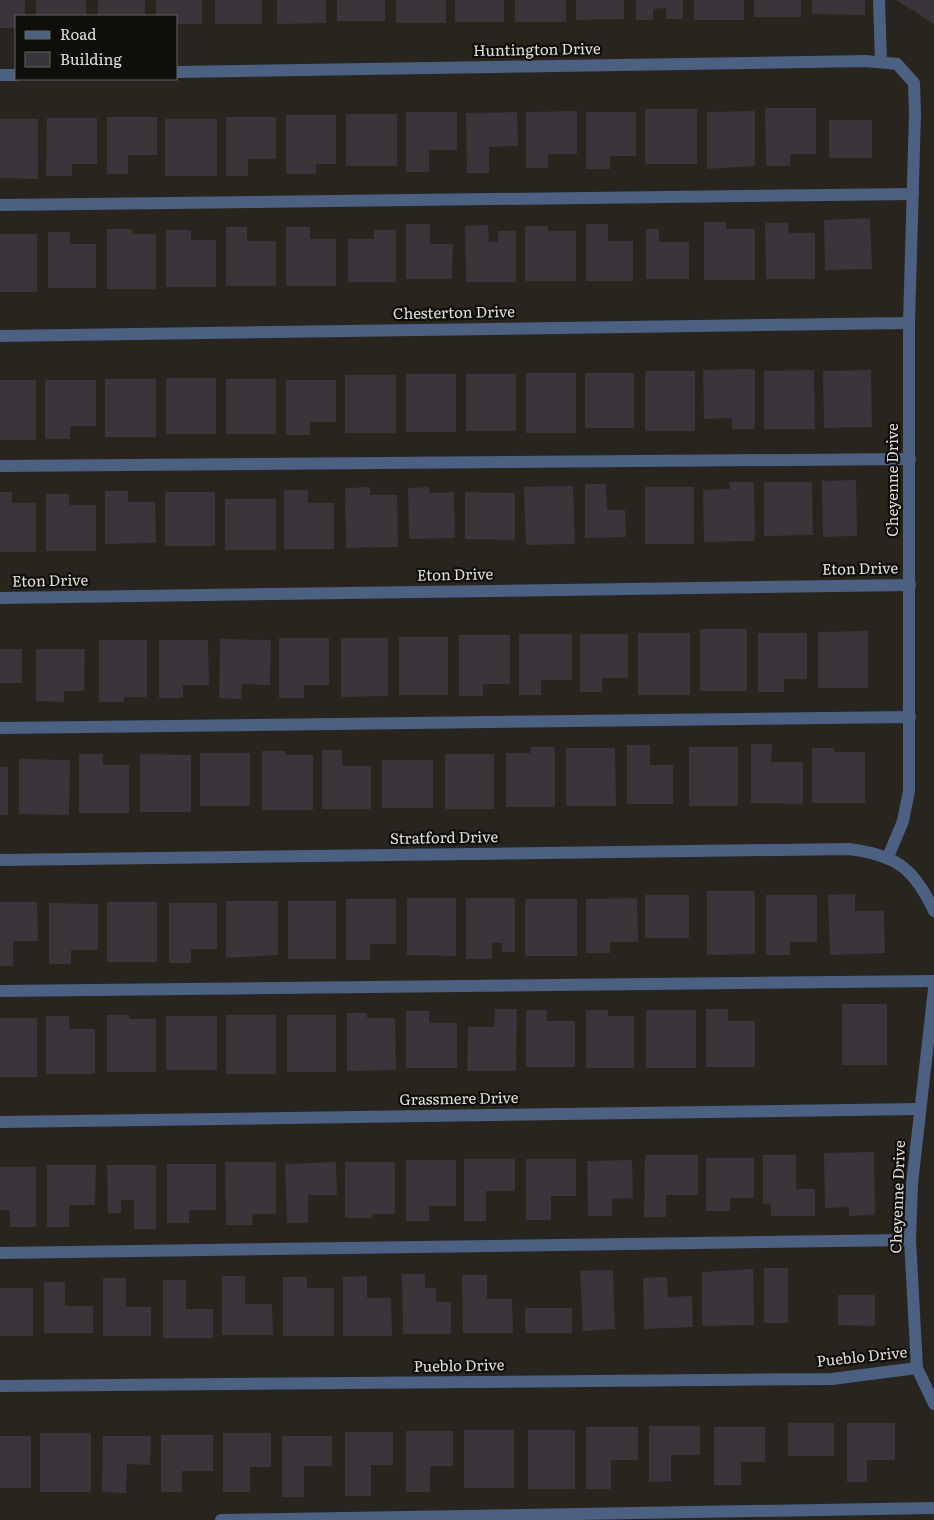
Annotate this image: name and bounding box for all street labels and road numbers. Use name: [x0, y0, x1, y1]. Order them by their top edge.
street label: Huntington Drive: [473, 36, 601, 61]
street label: Chesterton Drive: [393, 299, 515, 324]
street label: Cheyenne Drive: [880, 423, 903, 537]
street label: Eton Drive: [822, 555, 899, 580]
street label: Eton Drive: [417, 561, 494, 586]
street label: Eton Drive: [12, 567, 89, 592]
street label: Stratford Drive: [390, 824, 498, 849]
street label: Grassmere Drive: [399, 1085, 519, 1110]
street label: Cheyenne Drive: [883, 1140, 910, 1254]
street label: Pueblo Drive: [815, 1339, 908, 1372]
street label: Pueblo Drive: [413, 1352, 505, 1377]

